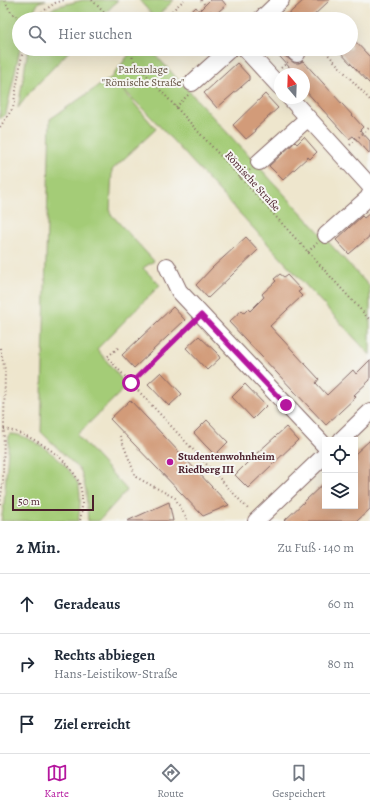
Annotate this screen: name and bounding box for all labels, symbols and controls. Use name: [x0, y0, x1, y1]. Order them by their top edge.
search box: [12, 12, 358, 56]
icon: search: [26, 23, 48, 45]
text: Hier suchen: [58, 24, 132, 44]
park label: Parkanlage "Römische Straße": [102, 62, 184, 90]
north arrow: [274, 68, 310, 104]
street label: Römische Straße: [222, 148, 284, 215]
route start: [122, 374, 140, 392]
route end: [277, 396, 295, 414]
map controls: [322, 437, 358, 509]
button: locate: [322, 437, 358, 473]
place label: Studentenwohnheim Riedberg III: [178, 449, 275, 477]
marker: Studentenwohnheim Riedberg III: [165, 457, 175, 467]
button: layers: [322, 473, 358, 509]
scale bar: [12, 493, 94, 512]
text: 50 m: [18, 494, 40, 509]
text: 2 Min.: [16, 536, 61, 559]
text: Zu Fuß · 140 m: [277, 539, 354, 556]
icon: ahead: [16, 593, 38, 615]
text: Geradeaus: [54, 594, 120, 614]
text: 60 m: [328, 595, 354, 612]
text: Rechts abbiegen: [54, 645, 155, 665]
icon: right: [16, 653, 38, 675]
text: 80 m: [327, 655, 354, 672]
text: Hans-Leistikow-Straße: [54, 665, 178, 682]
icon: arrive: [16, 713, 38, 735]
text: Ziel erreicht: [54, 714, 130, 734]
tab: Karte: [44, 762, 69, 801]
tab: Route: [157, 762, 184, 801]
tab: Gespeichert: [272, 762, 326, 801]

